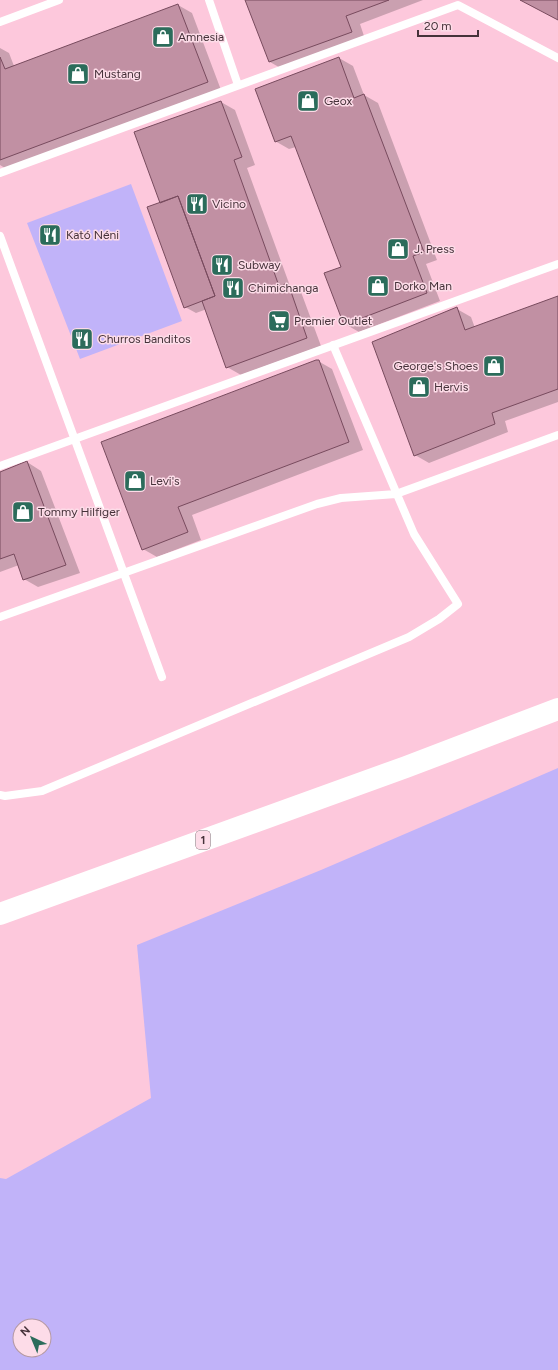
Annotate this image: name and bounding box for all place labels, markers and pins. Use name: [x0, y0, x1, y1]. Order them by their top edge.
shop icon: Amnesia: [150, 24, 176, 50]
place label: Amnesia: [178, 30, 224, 44]
shop icon: Mustang: [65, 61, 91, 87]
place label: Mustang: [94, 67, 141, 81]
shop icon: Geox: [295, 88, 321, 114]
place label: Geox: [324, 94, 353, 108]
restaurant icon: Vicino: [184, 191, 210, 217]
place label: Vicino: [212, 197, 246, 211]
restaurant icon: Kató Néni: [37, 222, 63, 248]
place label: Kató Néni: [66, 228, 119, 242]
shop icon: J. Press: [385, 236, 411, 262]
place label: J. Press: [414, 242, 455, 256]
restaurant icon: Subway: [209, 252, 235, 278]
place label: Subway: [238, 258, 281, 272]
shop icon: Dorko Man: [365, 273, 391, 299]
restaurant icon: Chimichanga: [220, 275, 246, 301]
place label: Dorko Man: [394, 279, 452, 293]
place label: Chimichanga: [248, 281, 318, 295]
supermarket icon: Premier Outlet: [266, 308, 292, 334]
place label: Premier Outlet: [294, 314, 373, 328]
restaurant icon: Churros Banditos: [69, 326, 95, 352]
place label: Churros Banditos: [98, 332, 191, 346]
shop icon: George's Shoes: [481, 353, 507, 379]
place label: George's Shoes: [394, 359, 478, 373]
shop icon: Hervis: [406, 374, 432, 400]
place label: Hervis: [434, 380, 469, 394]
shop icon: Levi's: [122, 468, 148, 494]
place label: Levi's: [150, 474, 180, 488]
shop icon: Tommy Hilfiger: [10, 499, 36, 525]
place label: Tommy Hilfiger: [38, 505, 120, 519]

